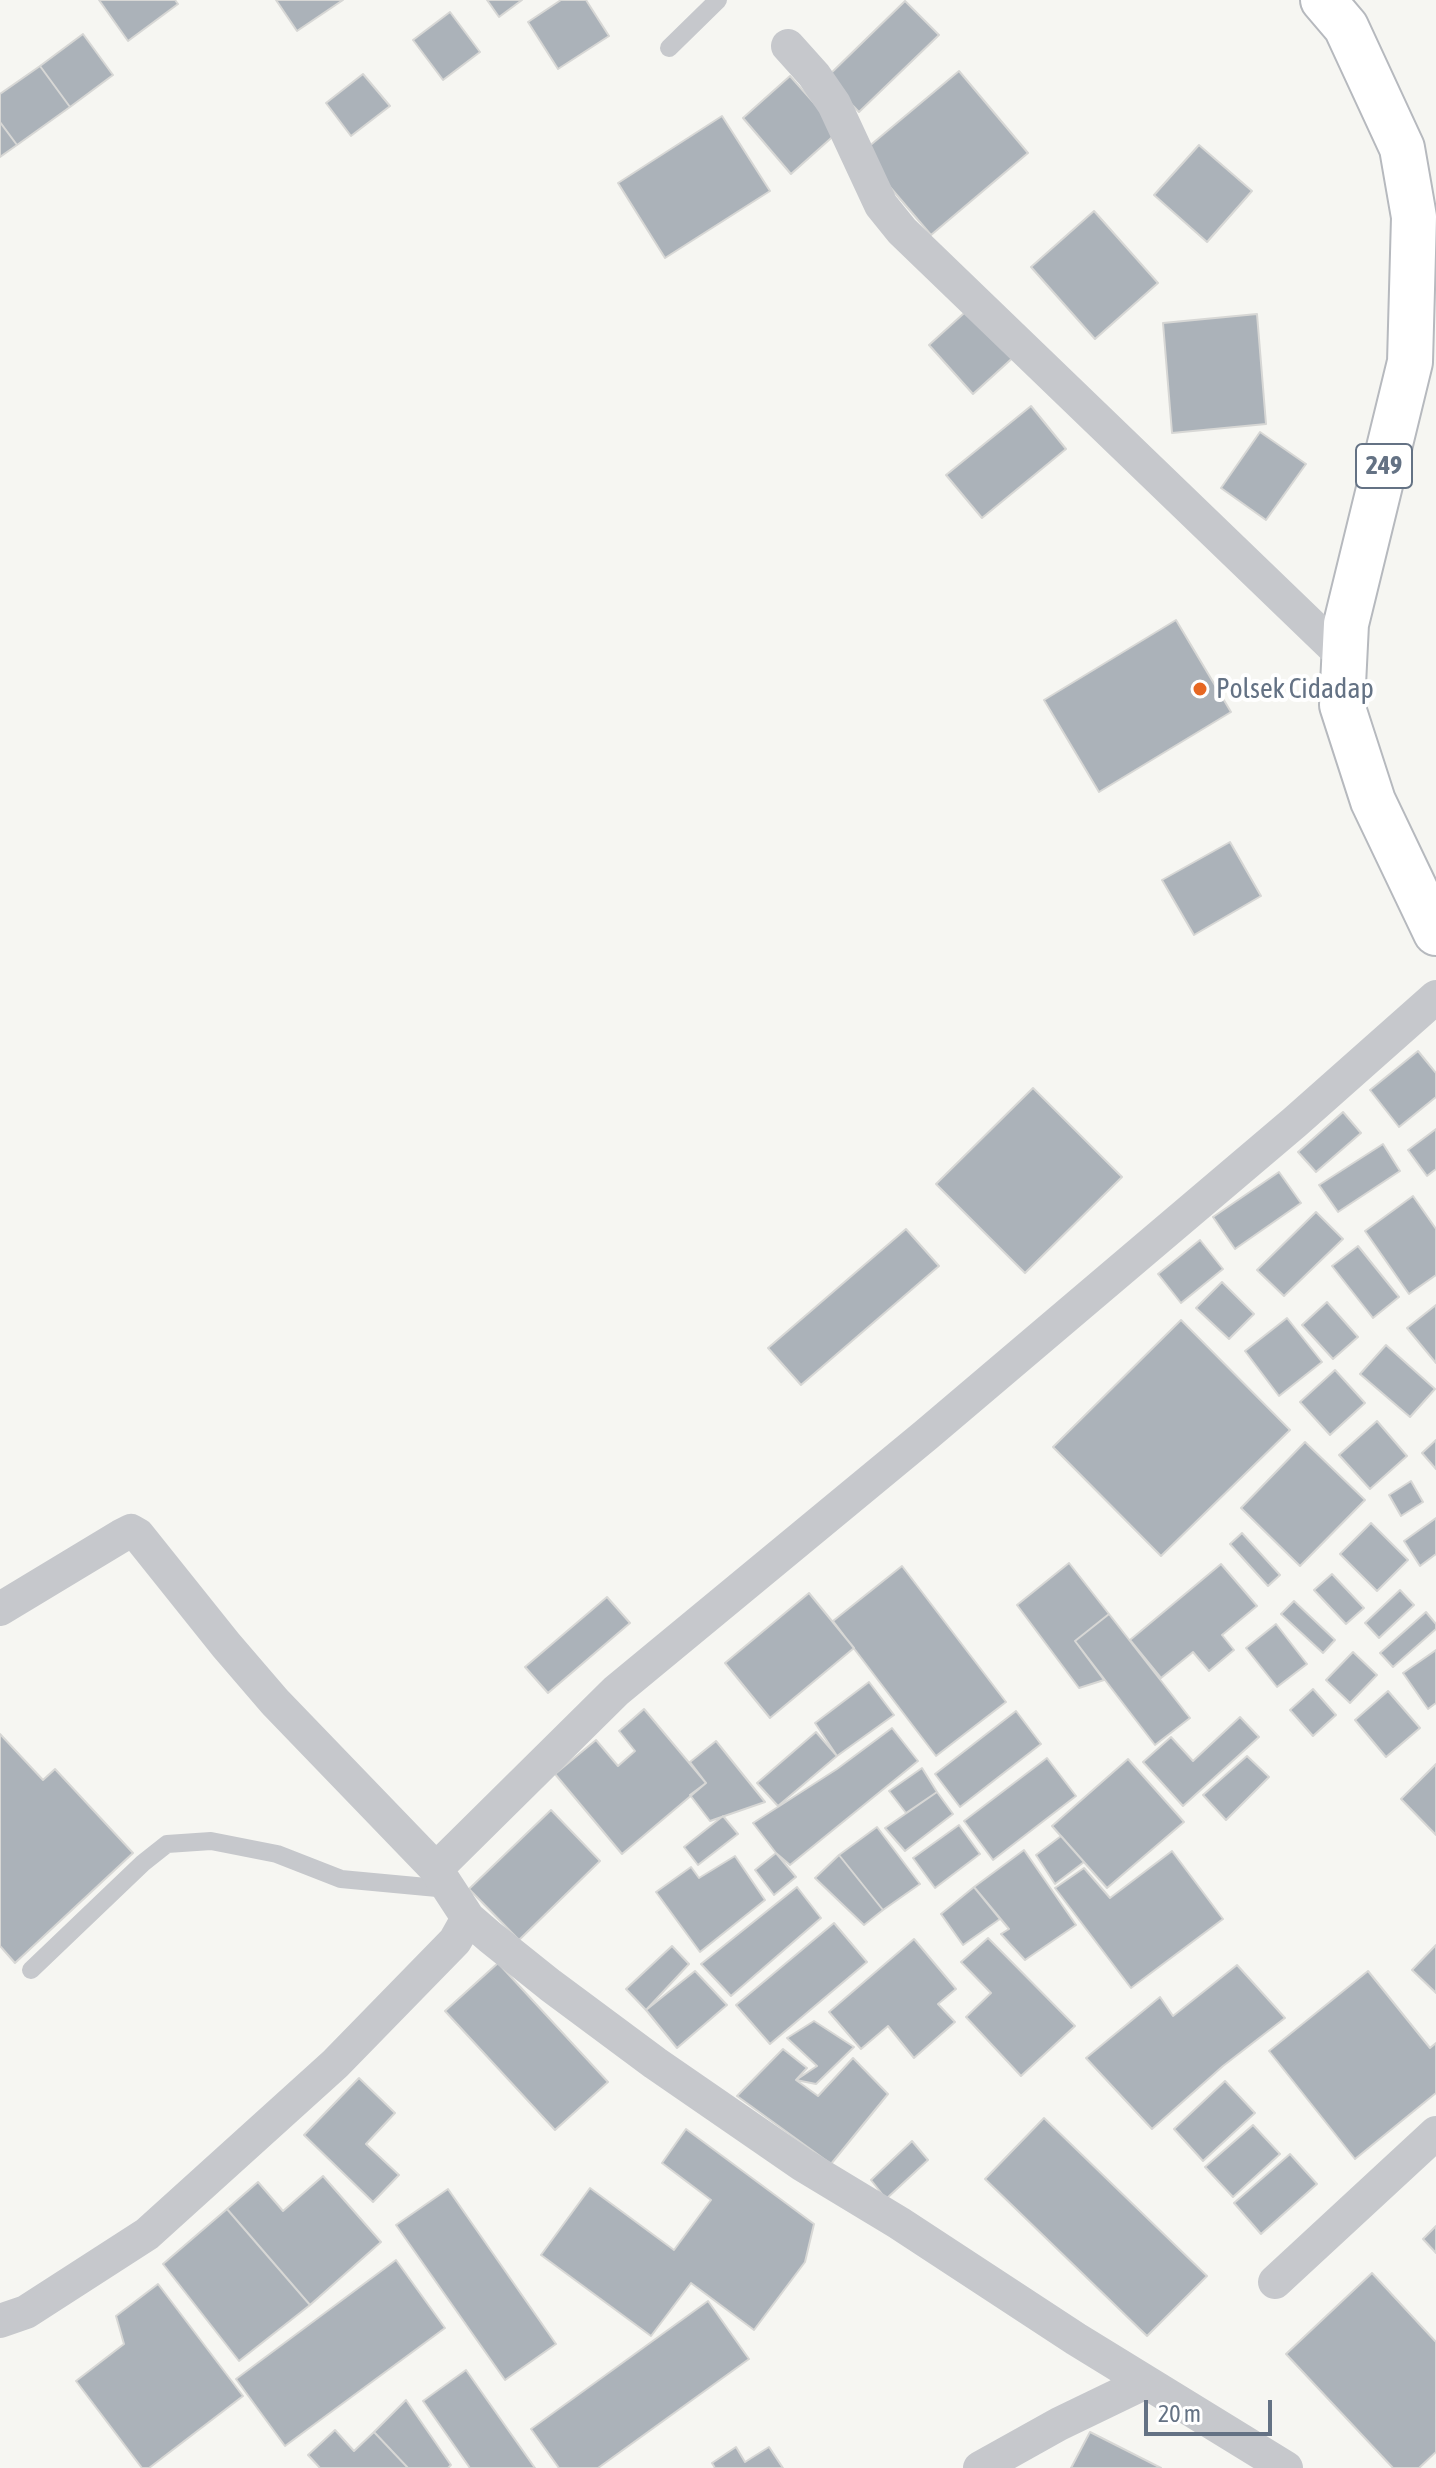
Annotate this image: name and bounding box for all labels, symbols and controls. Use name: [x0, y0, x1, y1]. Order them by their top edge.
road number: 249: [1356, 444, 1412, 488]
place label: Polsek Cidadap: [1216, 672, 1374, 706]
marker: Polsek Cidadap: [1191, 680, 1209, 698]
scale bar: [1148, 2384, 1276, 2434]
text: 20 m: [1158, 2400, 1201, 2427]

